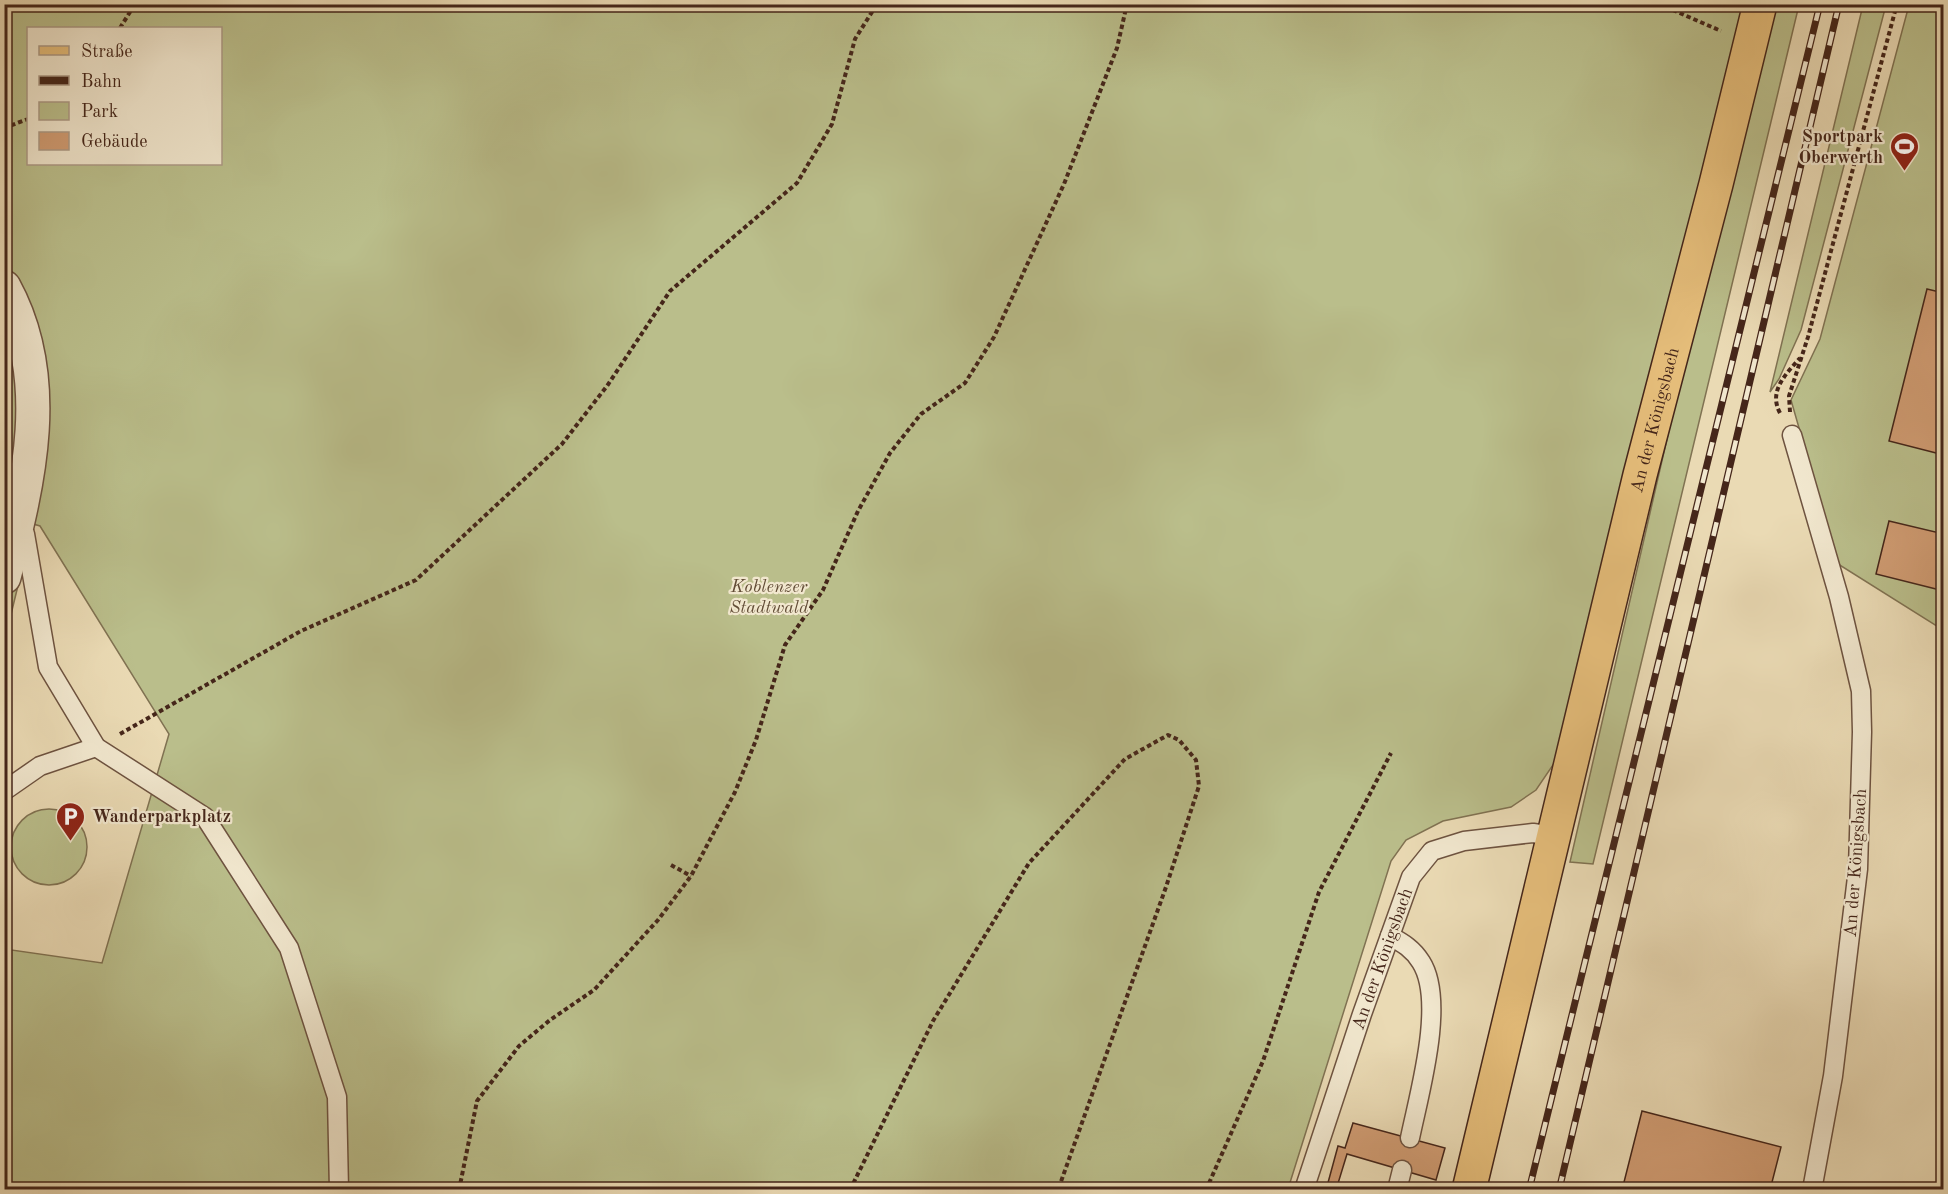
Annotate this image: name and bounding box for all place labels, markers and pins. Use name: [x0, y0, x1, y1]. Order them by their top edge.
place label: Sportpark Oberwerth: [1798, 128, 1883, 167]
sports icon: Sportpark Oberwerth: [1888, 130, 1920, 172]
parking icon: Wanderparkplatz: [55, 800, 87, 842]
place label: Wanderparkplatz: [92, 808, 231, 826]

